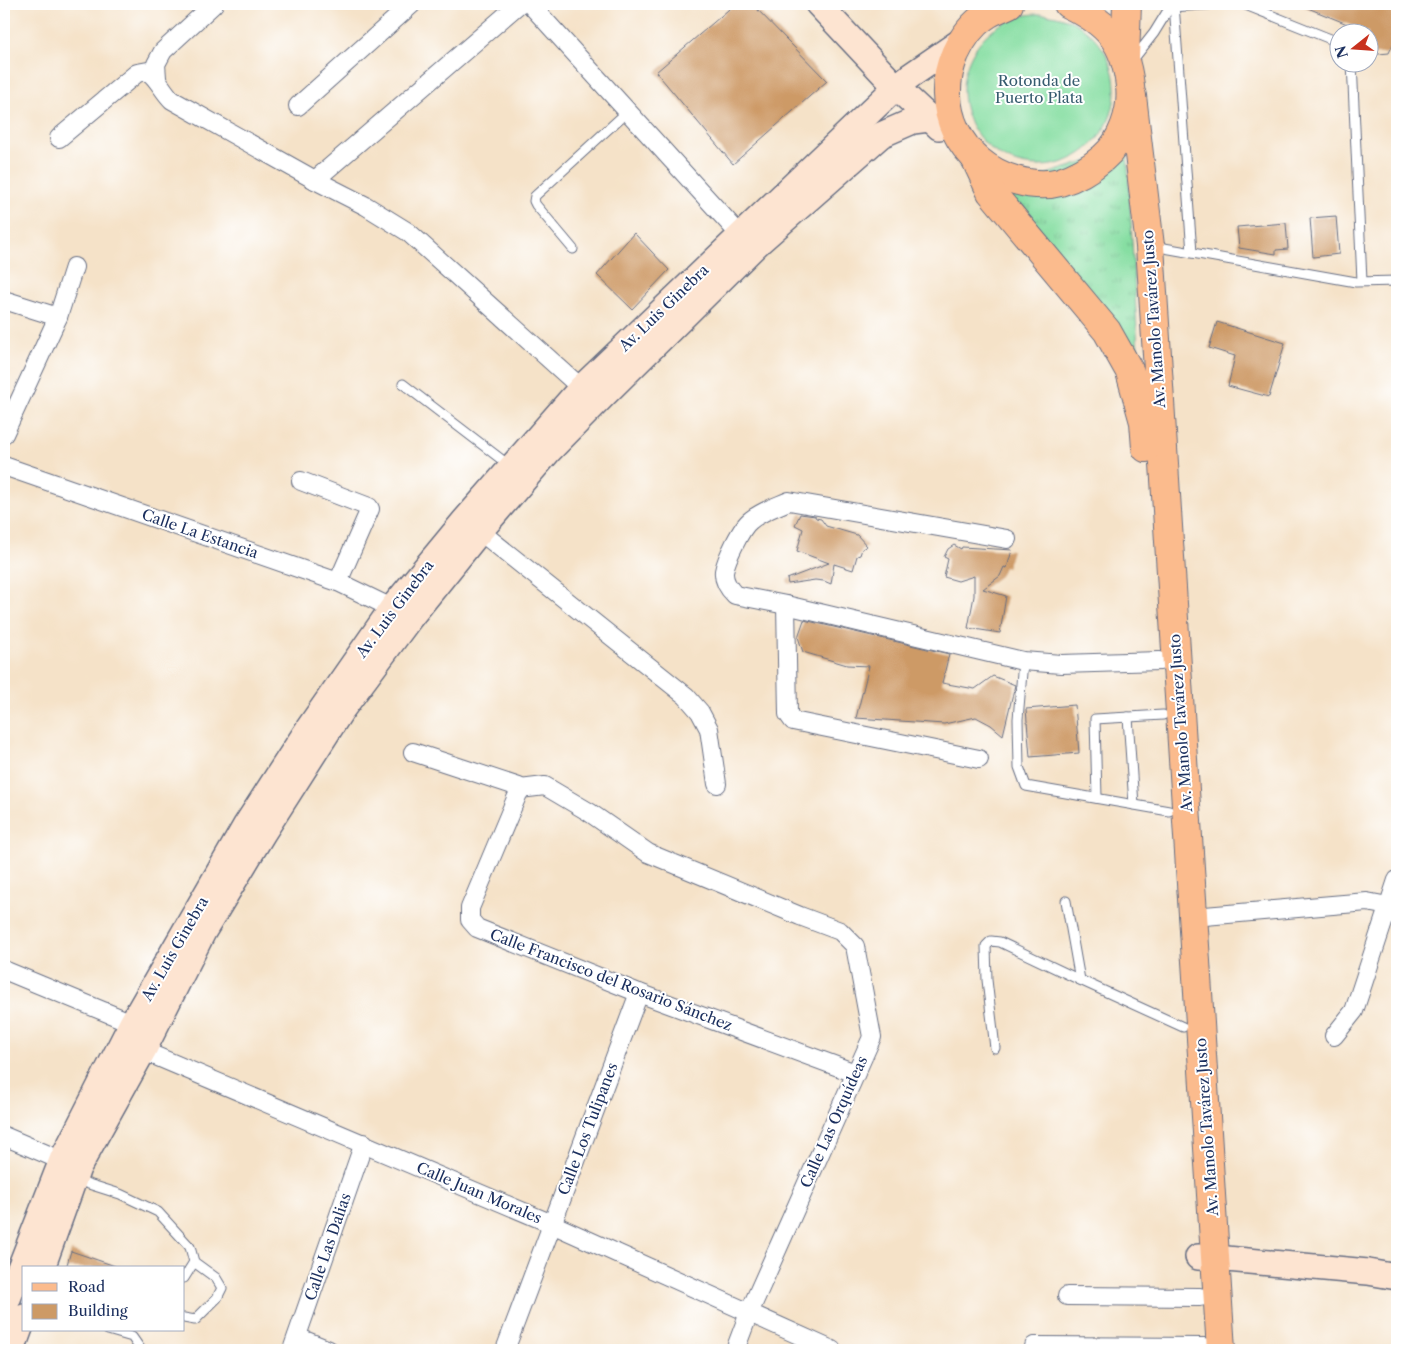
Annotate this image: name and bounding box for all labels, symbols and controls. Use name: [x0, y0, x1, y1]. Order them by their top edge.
north arrow: [1328, 22, 1378, 72]
text: N: [1331, 43, 1352, 60]
park label: Rotonda de Puerto Plata: [995, 71, 1083, 107]
street label: Av. Manolo Tavárez Justo: [1138, 229, 1169, 410]
street label: Av. Luis Ginebra: [614, 260, 712, 356]
street label: Calle La Estancia: [139, 505, 261, 562]
street label: Av. Luis Ginebra: [351, 556, 438, 662]
street label: Av. Manolo Tavárez Justo: [1165, 633, 1196, 814]
street label: Av. Luis Ginebra: [137, 893, 212, 1005]
street label: Calle Francisco del Rosario Sánchez: [487, 924, 735, 1035]
street label: Av. Manolo Tavárez Justo: [1191, 1037, 1222, 1218]
street label: Calle Las Orquídeas: [796, 1053, 871, 1191]
street label: Calle Los Tulipanes: [554, 1060, 622, 1198]
street label: Calle Juan Morales: [414, 1158, 545, 1227]
street label: Calle Las Dalias: [300, 1191, 355, 1303]
legend: [22, 1266, 185, 1332]
text: Road: [68, 1277, 105, 1296]
text: Building: [68, 1301, 128, 1320]

